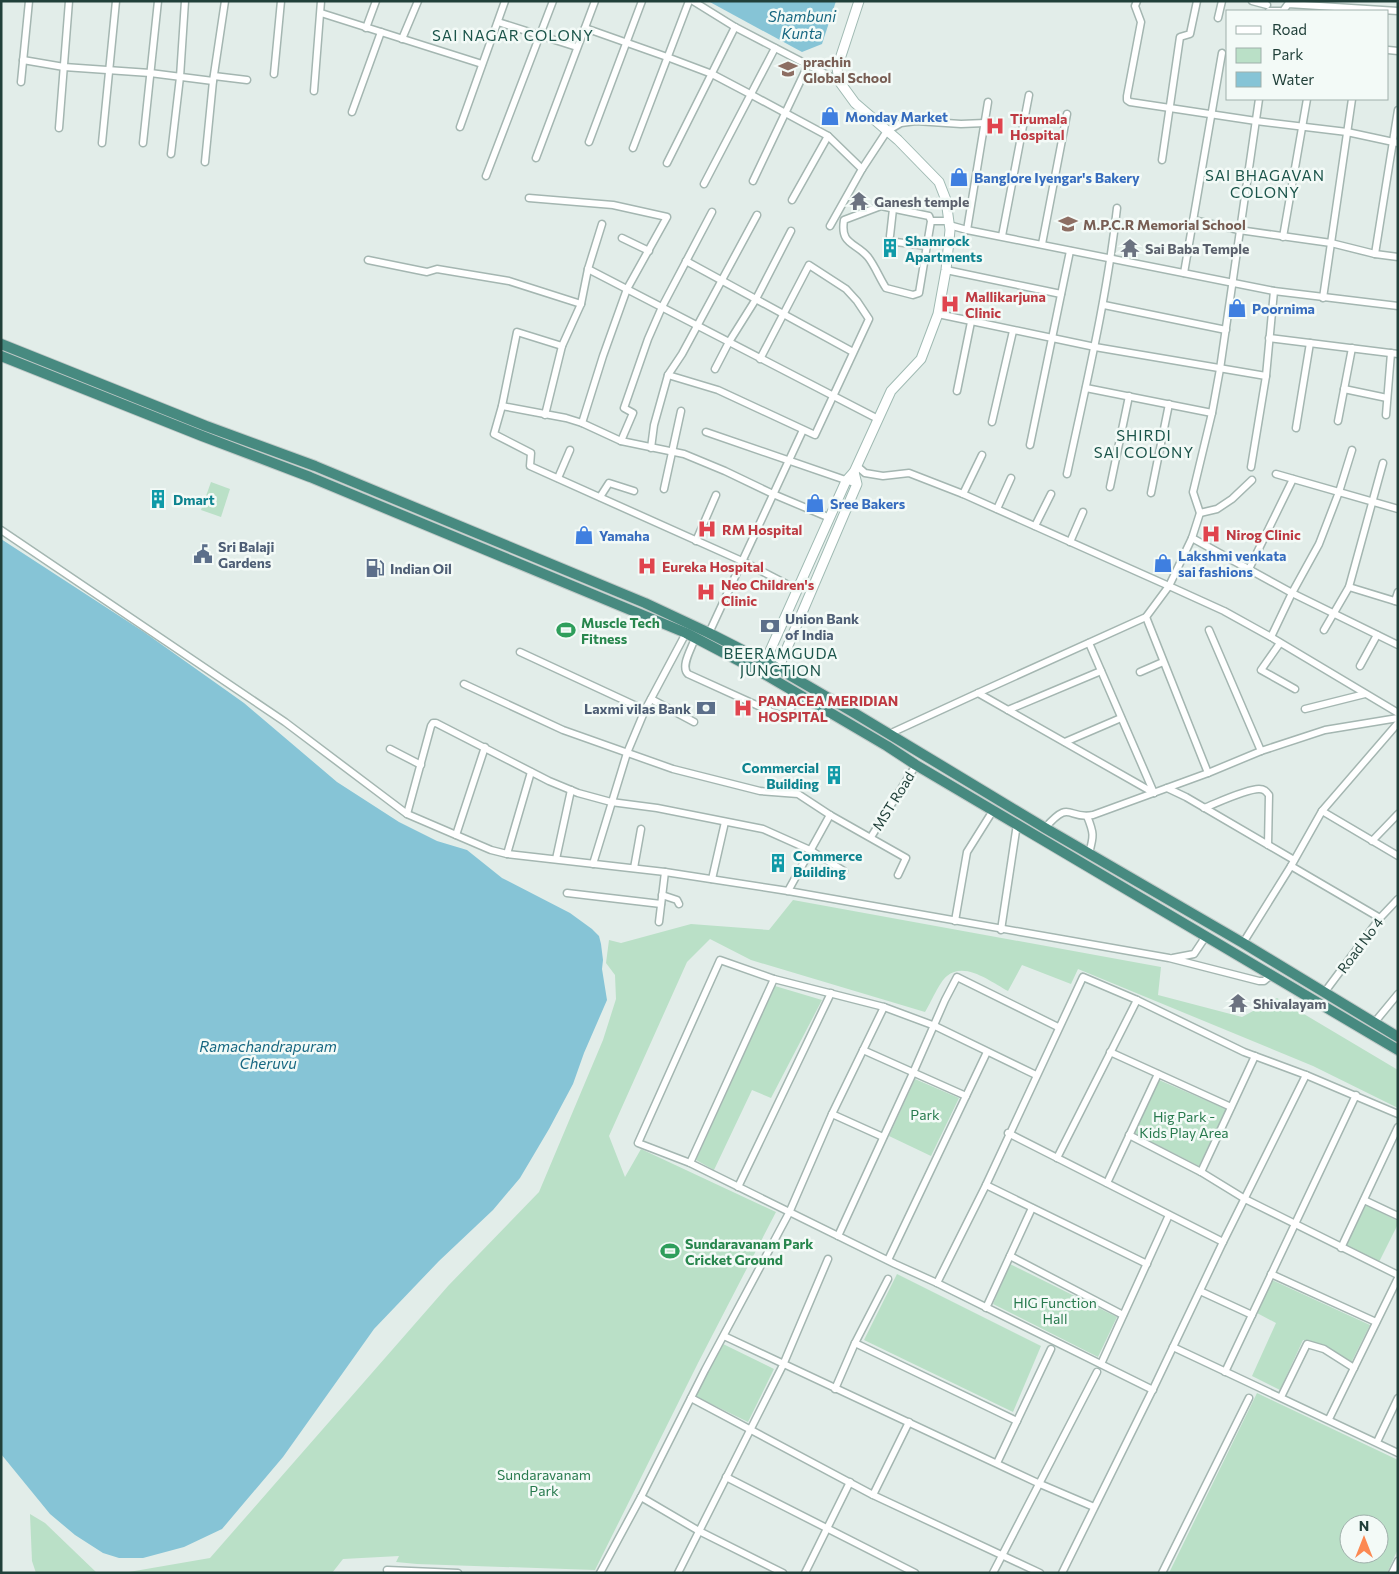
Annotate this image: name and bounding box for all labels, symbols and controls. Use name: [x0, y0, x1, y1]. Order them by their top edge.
water label: Shambuni Kunta: [768, 7, 837, 42]
legend: [1226, 10, 1389, 100]
text: Road: [1272, 20, 1307, 38]
district label: SAI NAGAR COLONY: [432, 26, 594, 44]
text: Park: [1272, 45, 1303, 63]
place label: prachin Global School: [803, 53, 891, 86]
school or university icon: prachin Global School: [777, 58, 799, 80]
text: Water: [1272, 70, 1314, 88]
shop icon: Monday Market: [819, 105, 841, 127]
place label: Monday Market: [845, 108, 948, 125]
place label: Tirumala Hospital: [1010, 110, 1067, 143]
hospital icon: Tirumala Hospital: [984, 115, 1006, 137]
shop icon: Banglore Iyengar's Bakery: [948, 166, 970, 188]
district label: SAI BHAGAVAN COLONY: [1205, 166, 1325, 201]
place label: Banglore Iyengar's Bakery: [974, 169, 1140, 186]
temple icon: Ganesh temple: [848, 190, 870, 212]
place label: Ganesh temple: [874, 193, 969, 210]
school or university icon: M.P.C.R Memorial School: [1057, 213, 1079, 235]
place label: M.P.C.R Memorial School: [1083, 216, 1246, 233]
place label: Shamrock Apartments: [905, 232, 983, 265]
building icon: Shamrock Apartments: [879, 237, 901, 259]
temple icon: Sai Baba Temple: [1119, 237, 1141, 259]
place label: Sai Baba Temple: [1145, 240, 1249, 257]
place label: Mallikarjuna Clinic: [965, 288, 1046, 321]
hospital icon: Mallikarjuna Clinic: [939, 293, 961, 315]
shop icon: Poornima: [1226, 297, 1248, 319]
place label: Poornima: [1252, 300, 1315, 317]
district label: SHIRDI SAI COLONY: [1094, 426, 1194, 461]
building icon: Dmart: [147, 488, 169, 510]
place label: Dmart: [173, 491, 215, 508]
shop icon: Sree Bakers: [804, 492, 826, 514]
place label: Sree Bakers: [830, 495, 906, 512]
hospital icon: RM Hospital: [696, 518, 718, 540]
place label: RM Hospital: [722, 521, 802, 538]
hospital icon: Nirog Clinic: [1200, 523, 1222, 545]
shop icon: Yamaha: [573, 524, 595, 546]
place label: Nirog Clinic: [1226, 526, 1301, 543]
place label: Yamaha: [599, 527, 650, 544]
place label: Sri Balaji Gardens: [218, 538, 274, 571]
public building icon: Sri Balaji Gardens: [192, 543, 214, 565]
place label: Lakshmi venkata sai fashions: [1178, 547, 1286, 580]
shop icon: Lakshmi venkata sai fashions: [1152, 552, 1174, 574]
hospital icon: Eureka Hospital: [636, 555, 658, 577]
fuel station icon: Indian Oil: [364, 557, 386, 579]
place label: Eureka Hospital: [662, 558, 764, 575]
place label: Indian Oil: [390, 560, 452, 577]
place label: Neo Children's Clinic: [721, 576, 815, 609]
hospital icon: Neo Children's Clinic: [695, 581, 717, 603]
place label: Union Bank of India: [785, 610, 859, 643]
place label: Muscle Tech Fitness: [581, 614, 660, 647]
bank icon: Union Bank of India: [759, 615, 781, 637]
sports icon: Muscle Tech Fitness: [555, 619, 577, 641]
district label: BEERAMGUDA JUNCTION: [724, 644, 838, 679]
place label: PANACEA MERIDIAN HOSPITAL: [758, 692, 898, 725]
bank icon: Laxmi vilas Bank: [695, 697, 717, 719]
hospital icon: PANACEA MERIDIAN HOSPITAL: [732, 697, 754, 719]
place label: Laxmi vilas Bank: [584, 700, 691, 717]
place label: Commercial Building: [742, 759, 819, 792]
building icon: Commercial Building: [823, 764, 845, 786]
street label: MST Road: [868, 769, 918, 833]
place label: Commerce Building: [793, 847, 862, 880]
building icon: Commerce Building: [767, 852, 789, 874]
street label: Road No 4: [1334, 913, 1387, 976]
temple icon: Shivalayam: [1227, 992, 1249, 1014]
place label: Shivalayam: [1253, 995, 1326, 1012]
water label: Ramachandrapuram Cheruvu: [199, 1037, 337, 1072]
park label: Park: [910, 1106, 940, 1123]
park label: Hig Park - Kids Play Area: [1139, 1108, 1229, 1141]
place label: Sundaravanam Park Cricket Ground: [685, 1235, 813, 1268]
sports icon: Sundaravanam Park Cricket Ground: [659, 1240, 681, 1262]
park label: HIG Function Hall: [1013, 1294, 1097, 1327]
park label: Sundaravanam Park: [497, 1466, 591, 1499]
north arrow: [1339, 1514, 1389, 1564]
text: N: [1359, 1517, 1369, 1534]

